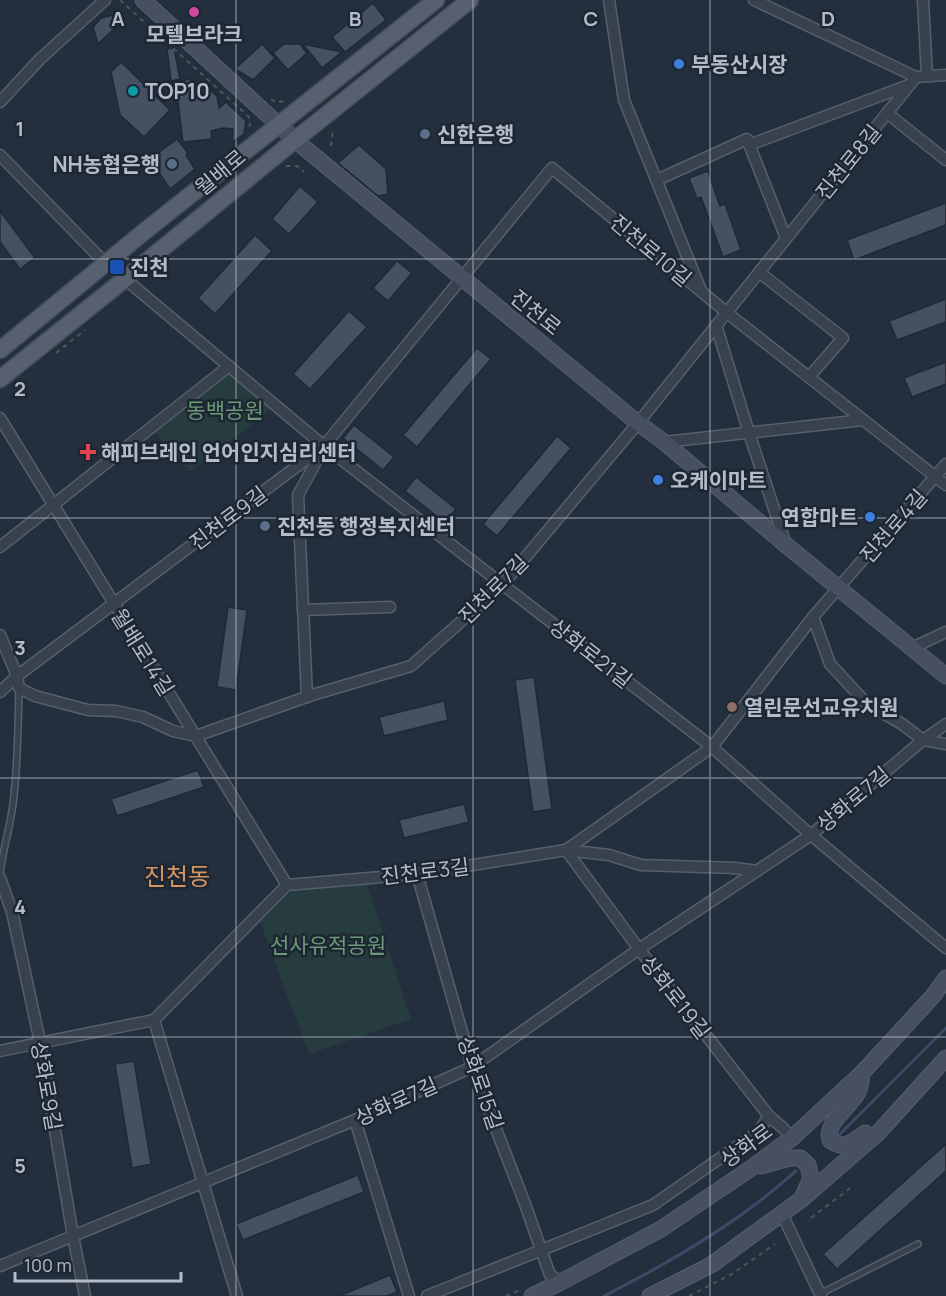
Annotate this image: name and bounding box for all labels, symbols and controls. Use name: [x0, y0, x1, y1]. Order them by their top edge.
text: A: [111, 5, 125, 32]
marker: 모텔브라크: [187, 5, 201, 19]
text: B: [349, 5, 362, 32]
text: C: [584, 5, 598, 32]
text: D: [821, 5, 835, 32]
place label: 모텔브라크: [146, 20, 242, 48]
place label: 부동산시장: [691, 50, 788, 78]
marker: 부동산시장: [672, 57, 686, 71]
place label: TOP10: [145, 77, 210, 105]
marker: TOP10: [126, 84, 140, 98]
text: 1: [16, 115, 24, 142]
street label: 진천로8길: [809, 118, 887, 206]
place label: 신한은행: [437, 120, 514, 148]
marker: 신한은행: [418, 127, 432, 141]
street label: 월배로: [189, 143, 251, 201]
place label: NH농협은행: [52, 150, 160, 178]
marker: NH농협은행: [165, 157, 179, 171]
street label: 진천로10길: [604, 208, 698, 292]
place label: 진천: [130, 253, 169, 281]
marker: 진천: [108, 258, 126, 276]
street label: 진천로: [505, 283, 567, 341]
text: 2: [14, 375, 26, 402]
park label: 동백공원: [186, 396, 264, 424]
place label: 해피브레인 언어인지심리센터: [101, 438, 356, 466]
marker: 해피브레인 언어인지심리센터: [79, 443, 97, 461]
place label: 오케이마트: [670, 466, 767, 494]
marker: 오케이마트: [651, 473, 665, 487]
street label: 진천로9길: [184, 480, 272, 556]
street label: 진천로4길: [853, 483, 933, 569]
place label: 연합마트: [781, 503, 858, 531]
marker: 연합마트: [863, 510, 877, 524]
place label: 진천동 행정복지센터: [277, 512, 455, 540]
marker: 진천동 행정복지센터: [258, 519, 272, 533]
street label: 진천로7길: [452, 548, 534, 630]
street label: 월배로14길: [105, 603, 181, 701]
street label: 상화로21길: [544, 612, 638, 694]
text: 3: [14, 634, 26, 661]
place label: 열린문선교유치원: [744, 693, 899, 721]
marker: 열린문선교유치원: [725, 700, 739, 714]
street label: 상화로7길: [810, 760, 896, 838]
street label: 진천로3길: [379, 852, 471, 890]
district label: 진천동: [144, 859, 210, 892]
text: 4: [14, 893, 26, 920]
park label: 선사유적공원: [270, 931, 386, 959]
street label: 상화로19길: [635, 950, 717, 1044]
street label: 상화로15길: [452, 1032, 510, 1134]
street label: 상화로9길: [25, 1039, 69, 1133]
street label: 상화로7길: [350, 1070, 442, 1132]
street label: 상화로: [714, 1117, 778, 1173]
text: 5: [14, 1152, 26, 1179]
scale bar: [15, 1245, 182, 1283]
text: 100 m: [24, 1253, 72, 1277]

